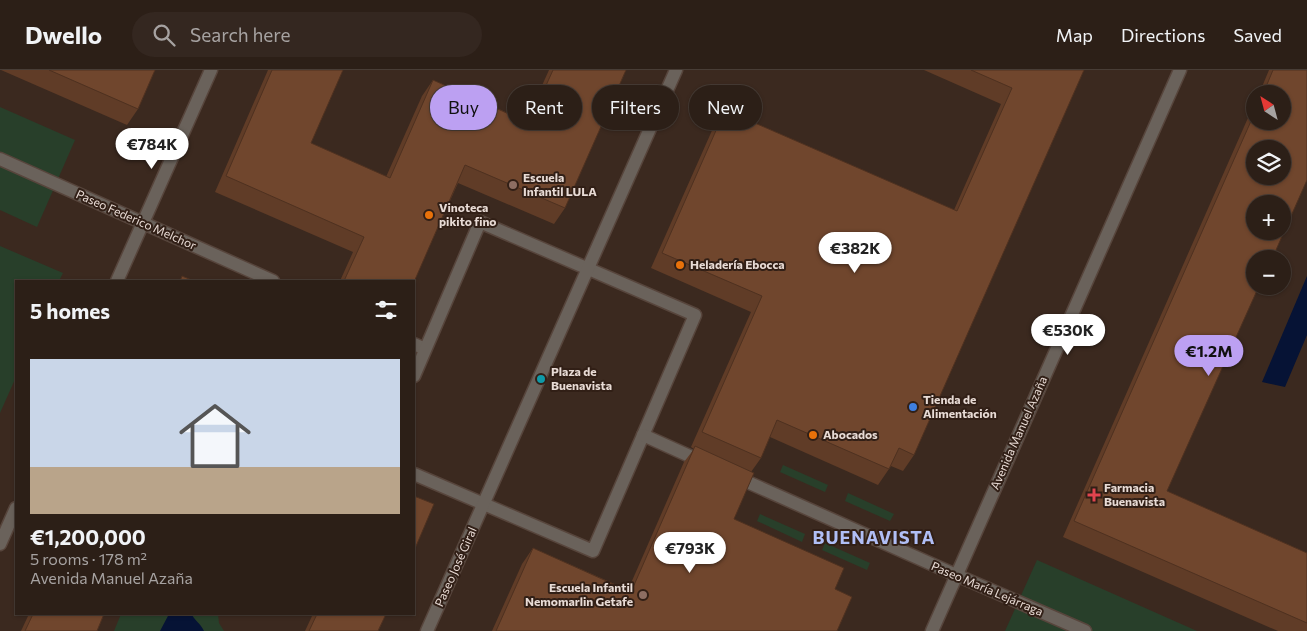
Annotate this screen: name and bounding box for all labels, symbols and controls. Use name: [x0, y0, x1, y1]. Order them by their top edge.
search box: [132, 12, 482, 57]
text: Dwello: [25, 20, 102, 49]
icon: search: [150, 21, 178, 49]
text: Search here: [190, 23, 291, 46]
text: Map: [1056, 24, 1093, 46]
text: Directions: [1121, 24, 1205, 46]
text: Saved: [1233, 24, 1282, 46]
chip: Buy: [430, 85, 497, 130]
chip: Rent: [507, 85, 582, 130]
chip: Filters: [592, 85, 679, 130]
chip: New: [689, 85, 762, 130]
north arrow: [1246, 85, 1291, 130]
map controls: [1246, 85, 1291, 295]
pin: €784K: [117, 128, 187, 170]
text: €784K: [127, 134, 177, 153]
button: layers: [1246, 140, 1291, 185]
place label: Escuela Infantil LULA: [523, 170, 597, 198]
marker: Escuela Infantil LULA: [507, 179, 519, 191]
street label: Paseo Federico Melchor: [74, 186, 199, 252]
button: +: [1246, 195, 1291, 240]
place label: Vinoteca pikito fino: [439, 200, 497, 228]
marker: Vinoteca pikito fino: [423, 209, 435, 221]
pin: €382K: [820, 232, 890, 274]
text: €382K: [830, 238, 880, 257]
button: −: [1246, 250, 1291, 295]
place label: Heladería Ebocca: [690, 257, 785, 271]
marker: Heladería Ebocca: [674, 259, 686, 271]
icon: filters: [372, 296, 400, 324]
text: 5 homes: [30, 298, 110, 323]
pin: €530K: [1033, 314, 1103, 356]
text: €530K: [1042, 320, 1094, 339]
pin: €1.2M: [1174, 334, 1244, 377]
text: €1.2M: [1185, 341, 1233, 360]
place label: Plaza de Buenavista: [551, 364, 612, 392]
marker: Plaza de Buenavista: [535, 373, 547, 385]
street label: Avenida Manuel Azaña: [987, 374, 1049, 491]
icon: home: [170, 391, 260, 481]
place label: Tienda de Alimentación: [923, 392, 997, 420]
marker: Tienda de Alimentación: [907, 401, 919, 413]
place label: Abocados: [823, 427, 878, 441]
marker: Abocados: [807, 429, 819, 441]
place label: Farmacia Buenavista: [1104, 480, 1165, 508]
marker: Farmacia Buenavista: [1088, 489, 1100, 501]
text: €1,200,000: [30, 524, 146, 549]
street label: Paseo José Giral: [431, 525, 480, 609]
district label: BUENAVISTA: [813, 526, 935, 548]
pin: €793K: [655, 532, 725, 574]
text: €793K: [665, 538, 715, 557]
text: 5 rooms · 178 m²: [30, 549, 147, 568]
street label: Paseo María Lejárraga: [929, 558, 1045, 618]
text: Avenida Manuel Azaña: [30, 568, 193, 587]
place label: Escuela Infantil Nemomarlin Getafe: [525, 580, 633, 608]
marker: Escuela Infantil Nemomarlin Getafe: [637, 589, 649, 601]

